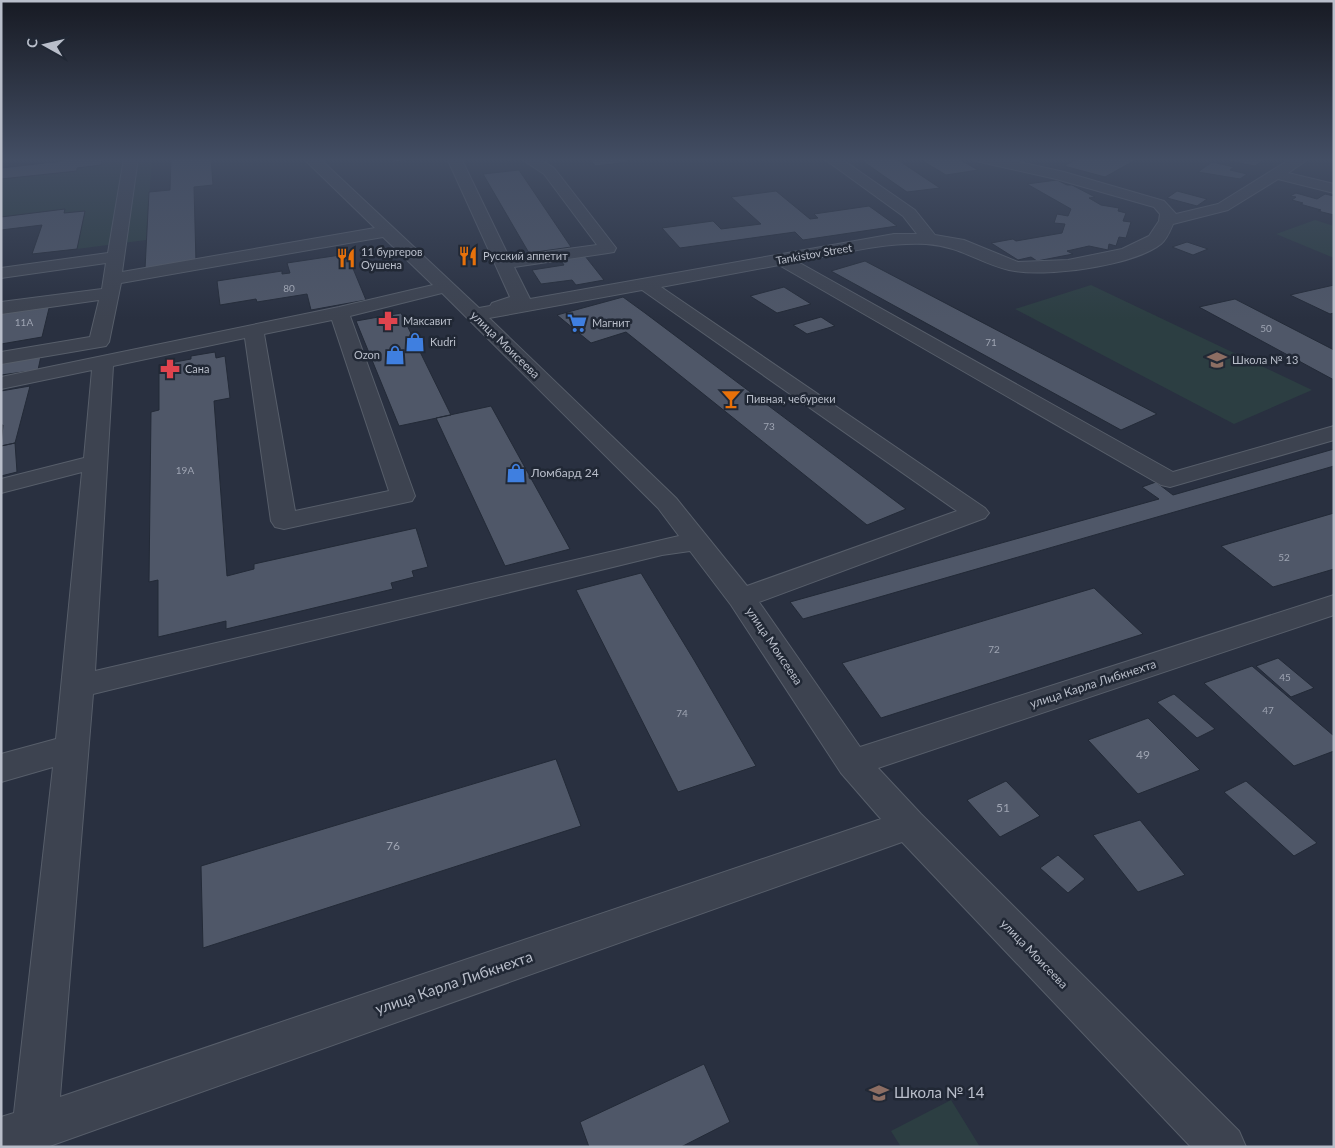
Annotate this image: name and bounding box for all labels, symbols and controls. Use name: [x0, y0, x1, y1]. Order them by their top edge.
north arrow: [20, 20, 70, 70]
text: С: [23, 37, 41, 49]
street label: Tankistov Street: [775, 240, 853, 267]
place label: 11 бургеров Оушена: [361, 245, 423, 271]
restaurant icon: Русский аппетит: [457, 245, 479, 267]
restaurant icon: 11 бургеров Оушена: [335, 247, 357, 269]
place label: Русский аппетит: [483, 249, 568, 262]
house number: 80: [283, 282, 295, 294]
street label: улица Моисеева: [468, 308, 543, 382]
pharmacy icon: Максавит: [377, 310, 399, 332]
supermarket icon: Магнит: [566, 312, 588, 334]
place label: Максавит: [403, 314, 453, 327]
house number: 11А: [15, 316, 33, 328]
place label: Магнит: [592, 316, 631, 329]
house number: 50: [1260, 322, 1272, 334]
shop icon: Kudri: [404, 331, 426, 353]
place label: Kudri: [430, 335, 456, 348]
house number: 71: [985, 336, 997, 348]
shop icon: Ozon: [384, 344, 406, 366]
place label: Ozon: [354, 348, 380, 361]
school or university icon: Школа № 13: [1206, 349, 1228, 371]
place label: Школа № 13: [1232, 353, 1298, 366]
pharmacy icon: Сана: [159, 358, 181, 380]
place label: Сана: [185, 362, 209, 375]
bar icon: Пивная, чебуреки: [720, 388, 742, 410]
place label: Пивная, чебуреки: [746, 392, 836, 405]
house number: 73: [763, 420, 775, 432]
shop icon: Ломбард 24: [505, 462, 527, 484]
house number: 19А: [176, 464, 194, 476]
place label: Ломбард 24: [530, 465, 599, 480]
house number: 52: [1278, 551, 1290, 563]
street label: улица Моисеева: [743, 604, 806, 688]
house number: 72: [988, 643, 1000, 655]
street label: улица Карла Либкнехта: [1028, 656, 1158, 711]
house number: 45: [1279, 671, 1291, 683]
house number: 47: [1262, 704, 1274, 716]
house number: 74: [676, 707, 688, 719]
house number: 49: [1136, 747, 1150, 762]
house number: 51: [996, 800, 1010, 815]
house number: 76: [386, 838, 400, 853]
street label: улица Моисеева: [997, 916, 1071, 992]
street label: улица Карла Либкнехта: [373, 947, 535, 1017]
school or university icon: Школа № 14: [868, 1082, 890, 1104]
place label: Школа № 14: [894, 1083, 985, 1101]

